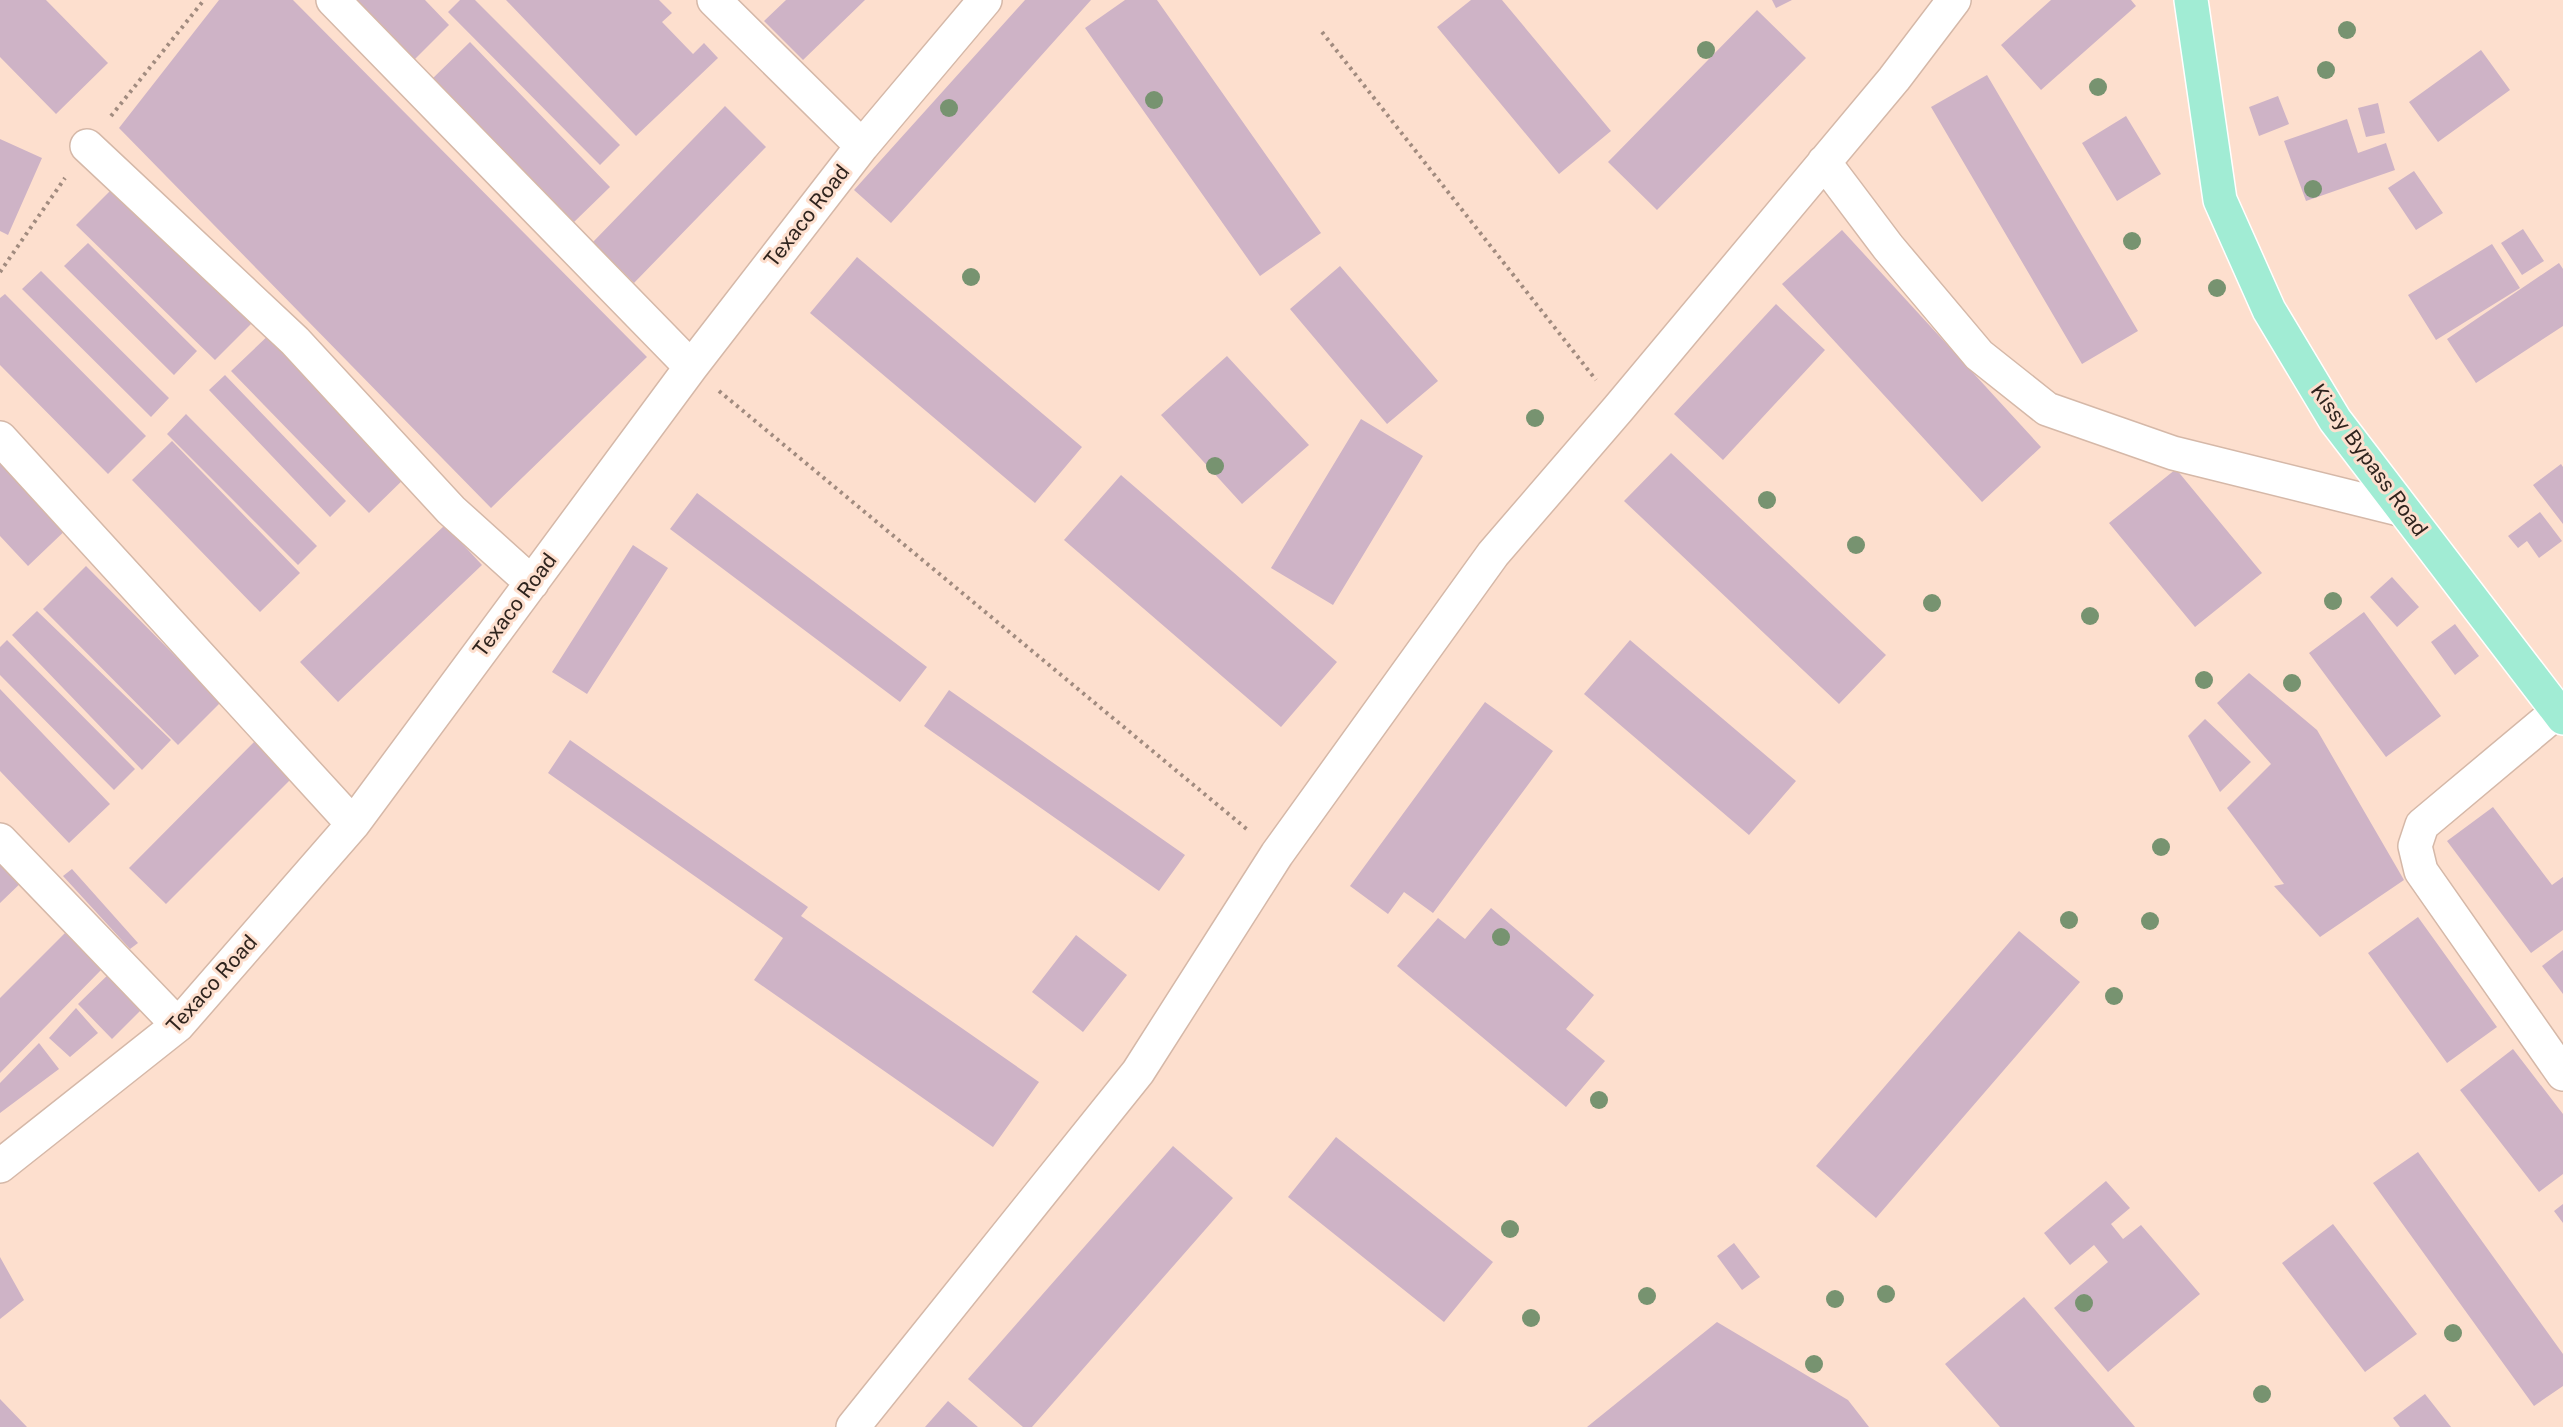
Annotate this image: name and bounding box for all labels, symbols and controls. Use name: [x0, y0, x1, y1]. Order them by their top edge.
street label: Texaco Road: [759, 159, 854, 272]
street label: Kissy Bypass Road: [2306, 379, 2433, 541]
street label: Texaco Road: [468, 548, 562, 661]
street label: Texaco Road: [161, 930, 262, 1038]

